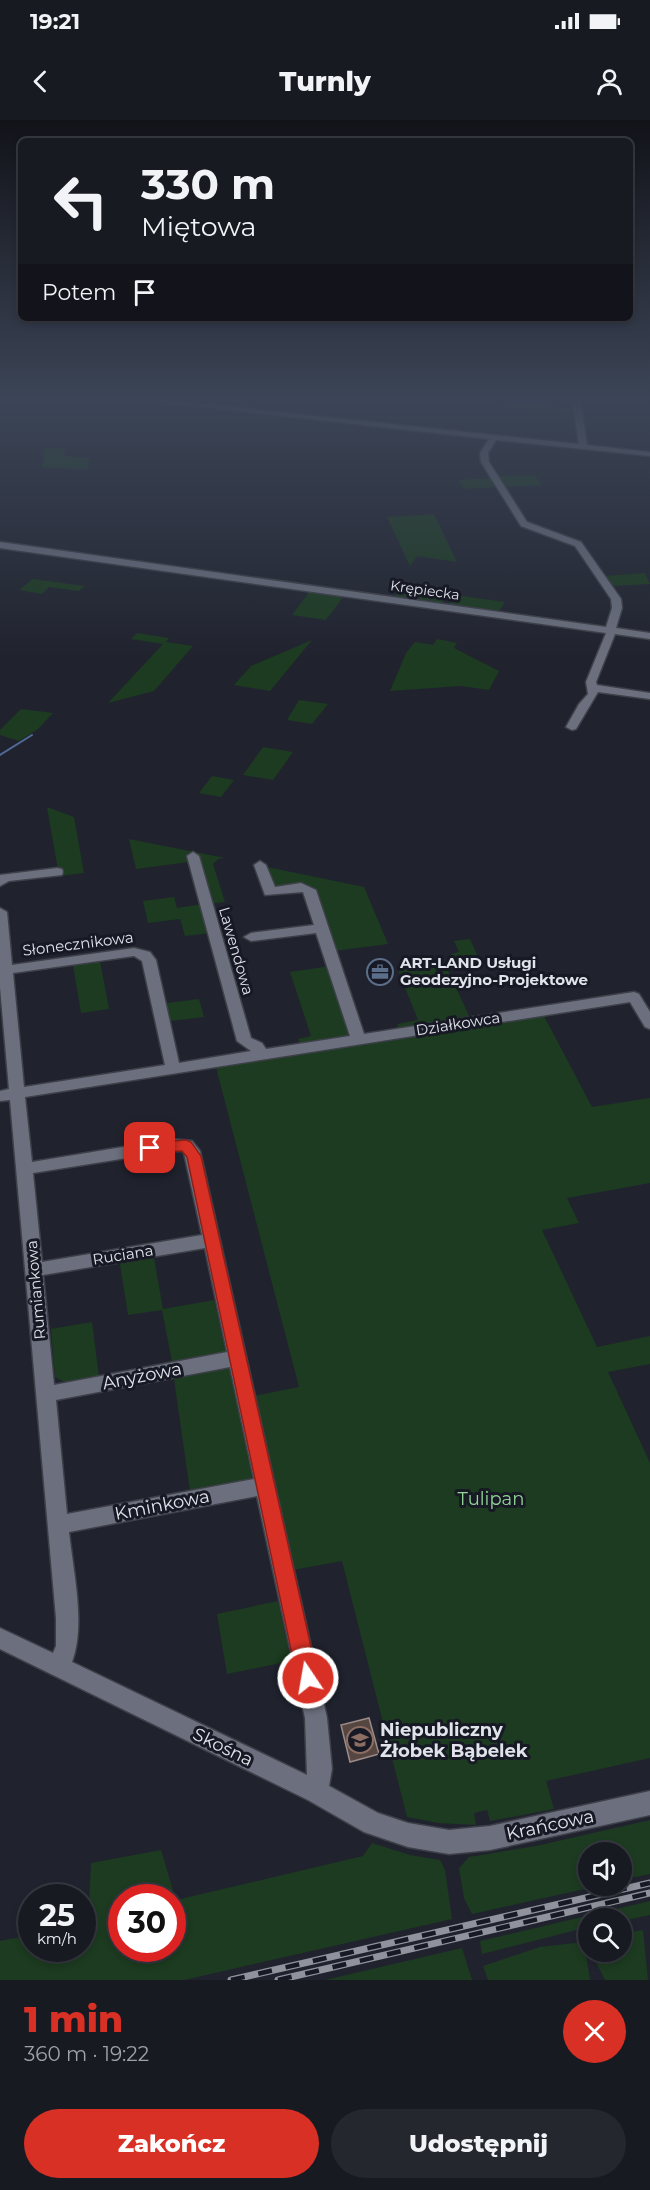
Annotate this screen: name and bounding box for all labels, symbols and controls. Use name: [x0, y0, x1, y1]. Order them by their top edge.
text: 19:21: [30, 8, 80, 35]
icon: back: [24, 65, 57, 98]
text: Turnly: [279, 65, 371, 98]
icon: person: [593, 65, 626, 98]
text: 330 m: [141, 158, 275, 210]
icon: left: [42, 162, 120, 240]
text: Miętowa: [141, 210, 256, 243]
icon: arrive: [128, 276, 161, 309]
text: Potem: [42, 279, 116, 306]
street label: Krępiecka: [389, 576, 461, 604]
street label: Lawendowa: [215, 905, 258, 997]
street label: Słonecznikowa: [21, 927, 135, 960]
place label: ART-LAND Usługi Geodezyjno-Projektowe: [399, 953, 588, 989]
office icon: ART-LAND Usługi Geodezyjno-Projektowe: [365, 957, 395, 987]
street label: Działkowca: [414, 1007, 501, 1040]
pin: [124, 1122, 175, 1173]
icon: arrive: [133, 1131, 166, 1164]
street label: Rumiankowa: [22, 1240, 49, 1340]
street label: Ruciana: [91, 1240, 155, 1269]
street label: Anyżowa: [100, 1358, 184, 1394]
street label: Kminkowa: [113, 1485, 211, 1525]
park label: Tulipan: [458, 1488, 524, 1510]
position arrow: [276, 1646, 340, 1710]
place label: Niepubliczny Żłobek Bąbelek: [380, 1719, 528, 1762]
street label: Skośna: [189, 1723, 257, 1771]
school or university icon: Niepubliczny Żłobek Bąbelek: [345, 1725, 375, 1755]
street label: Krańcowa: [504, 1805, 596, 1845]
map controls: [578, 1842, 632, 1962]
button: sound: [578, 1842, 632, 1896]
speed limit sign: 30: [108, 1884, 186, 1962]
text: 25: [39, 1897, 75, 1934]
button: search: [578, 1908, 632, 1962]
text: km/h: [37, 1929, 77, 1948]
text: 1 min: [24, 1997, 123, 2041]
button: close: [563, 2000, 626, 2063]
text: 360 m · 19:22: [24, 2042, 149, 2066]
button: Zakończ: [24, 2109, 319, 2178]
button: Udostępnij: [331, 2109, 626, 2178]

